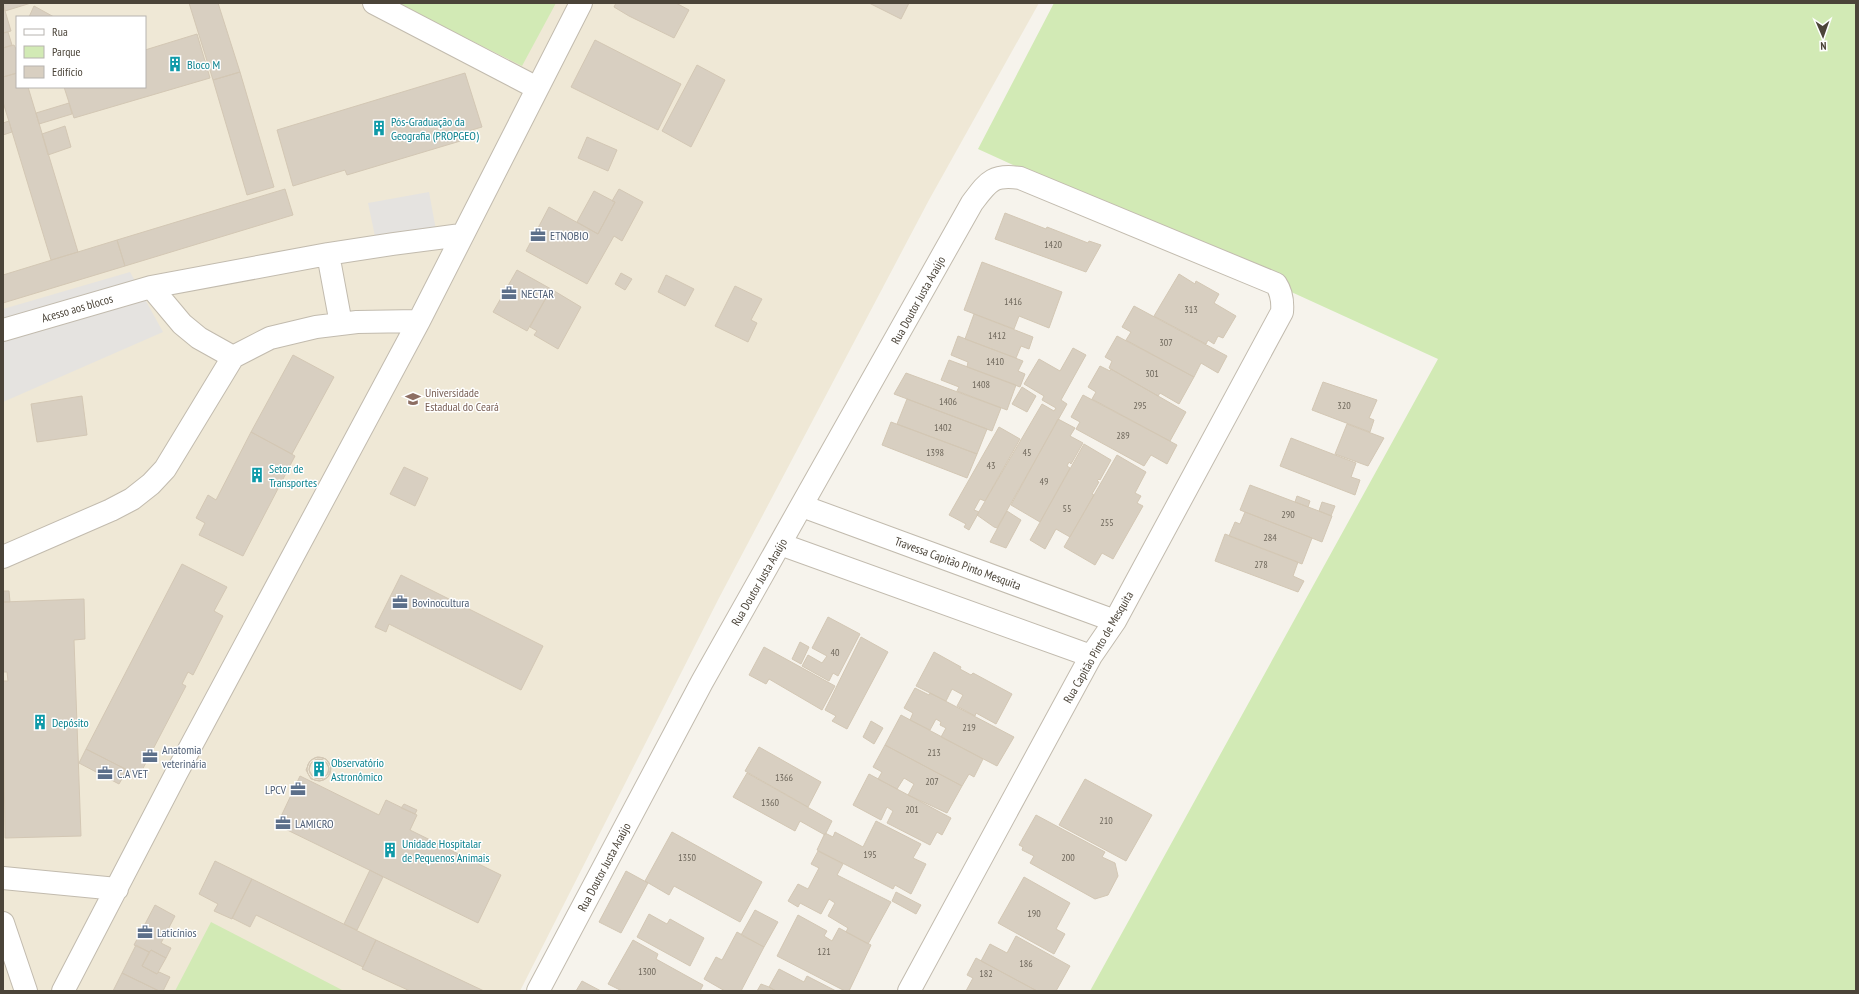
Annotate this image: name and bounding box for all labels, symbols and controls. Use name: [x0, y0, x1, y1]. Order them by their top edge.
legend: [16, 16, 146, 88]
north arrow: [1803, 16, 1843, 56]
text: Rua: [52, 24, 68, 39]
text: N: [1820, 39, 1827, 53]
text: Parque: [52, 44, 81, 59]
building icon: Bloco M: [166, 55, 184, 73]
place label: Bloco M: [187, 57, 220, 72]
text: Edifício: [52, 64, 83, 79]
place label: Pós-Graduação da Geografia (PROPGEO): [391, 114, 479, 143]
building icon: Pós-Graduação da Geografia (PROPGEO): [370, 119, 388, 137]
office icon: ETNOBIO: [529, 226, 547, 244]
place label: ETNOBIO: [550, 228, 589, 243]
house number: 1420: [1044, 238, 1063, 251]
street label: Rua Doutor Justa Araújo: [888, 253, 948, 347]
office icon: NECTAR: [500, 284, 518, 302]
place label: NECTAR: [521, 286, 554, 301]
street label: Acesso aos blocos: [40, 291, 114, 325]
house number: 1416: [1004, 295, 1023, 308]
house number: 313: [1184, 303, 1198, 316]
house number: 1412: [988, 329, 1006, 342]
house number: 307: [1159, 336, 1173, 349]
house number: 1410: [986, 355, 1005, 368]
house number: 301: [1145, 367, 1159, 380]
house number: 1408: [972, 378, 990, 391]
place label: Universidade Estadual do Ceará: [425, 385, 499, 414]
school or university icon: Universidade Estadual do Ceará: [404, 390, 422, 408]
house number: 1406: [939, 395, 958, 408]
house number: 295: [1133, 399, 1147, 412]
house number: 320: [1337, 399, 1351, 412]
house number: 1402: [934, 421, 952, 434]
house number: 289: [1116, 429, 1130, 442]
house number: 1398: [926, 446, 944, 459]
house number: 45: [1023, 446, 1032, 459]
house number: 43: [987, 459, 996, 472]
place label: Setor de Transportes: [269, 461, 317, 490]
building icon: Setor de Transportes: [248, 466, 266, 484]
house number: 49: [1040, 475, 1049, 488]
house number: 55: [1063, 502, 1072, 515]
house number: 290: [1281, 508, 1295, 521]
house number: 255: [1100, 516, 1114, 529]
house number: 284: [1263, 531, 1277, 544]
street label: Travessa Capitão Pinto Mesquita: [893, 533, 1023, 593]
street label: Rua Doutor Justa Araújo: [728, 536, 790, 628]
house number: 278: [1254, 558, 1268, 571]
street label: Rua Capitão Pinto de Mesquita: [1060, 588, 1136, 706]
office icon: Bovinocultura: [391, 593, 409, 611]
place label: Bovinocultura: [412, 595, 470, 610]
house number: 40: [831, 646, 840, 659]
building icon: Depósito: [31, 713, 49, 731]
place label: Depósito: [52, 715, 89, 730]
house number: 219: [962, 721, 976, 734]
place label: Anatomia veterinária: [162, 742, 207, 771]
house number: 213: [927, 746, 941, 759]
office icon: Anatomia veterinária: [141, 747, 159, 765]
place label: Observatório Astronômico: [331, 755, 384, 784]
building icon: Observatório Astronômico: [310, 760, 328, 778]
office icon: C.A VET: [96, 764, 114, 782]
place label: C.A VET: [117, 766, 149, 781]
house number: 1366: [775, 771, 794, 784]
house number: 207: [925, 775, 939, 788]
office icon: LPCV: [289, 780, 307, 798]
place label: LPCV: [265, 782, 286, 797]
house number: 1360: [761, 796, 780, 809]
house number: 201: [905, 803, 919, 816]
office icon: LAMICRO: [274, 814, 292, 832]
house number: 210: [1099, 814, 1113, 827]
place label: LAMICRO: [295, 816, 334, 831]
street label: Rua Doutor Justa Araújo: [574, 820, 634, 914]
place label: Unidade Hospitalar de Pequenos Animais: [402, 836, 490, 865]
building icon: Unidade Hospitalar de Pequenos Animais: [381, 841, 399, 859]
house number: 195: [863, 848, 877, 861]
house number: 1350: [678, 851, 697, 864]
house number: 200: [1061, 851, 1075, 864]
house number: 190: [1027, 907, 1041, 920]
office icon: Laticínios: [136, 923, 154, 941]
place label: Laticínios: [157, 925, 197, 940]
house number: 121: [817, 945, 831, 958]
house number: 186: [1019, 957, 1033, 970]
house number: 1300: [638, 965, 657, 978]
house number: 182: [979, 967, 993, 980]

